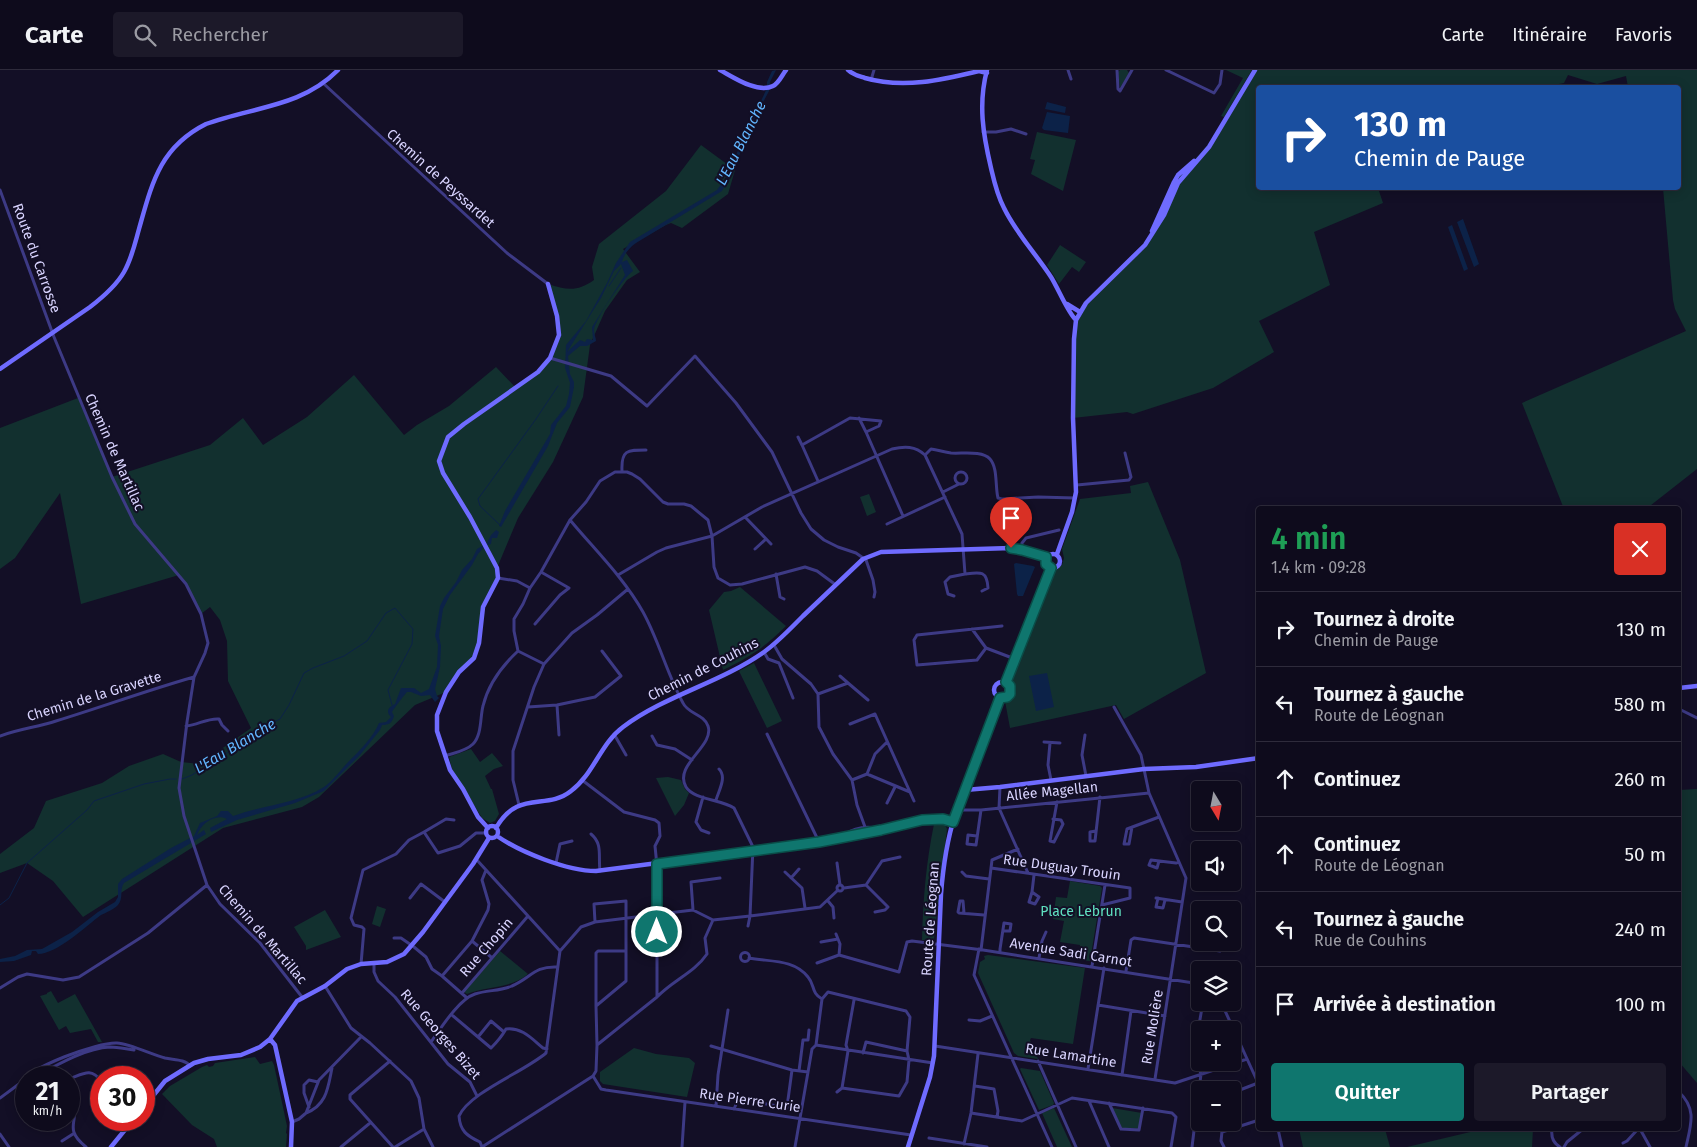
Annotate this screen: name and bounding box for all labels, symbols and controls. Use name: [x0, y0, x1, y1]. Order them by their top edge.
search box: [113, 12, 463, 57]
text: Carte: [25, 21, 83, 49]
icon: search: [131, 21, 159, 49]
text: Rechercher: [171, 23, 268, 46]
text: Carte: [1442, 24, 1484, 46]
text: Itinéraire: [1512, 24, 1587, 46]
text: Favoris: [1615, 24, 1672, 46]
water label: L'Eau Blanche: [712, 98, 770, 188]
text: 130 m: [1354, 103, 1447, 145]
icon: right: [1271, 105, 1336, 170]
street label: Chemin de Peyssardet: [383, 125, 499, 232]
text: Chemin de Pauge: [1354, 145, 1525, 172]
street label: Route du Carrosse: [9, 201, 64, 315]
street label: Chemin de Martillac: [81, 391, 148, 514]
pin: [990, 497, 1032, 548]
icon: arrive: [997, 504, 1025, 532]
text: 4 min: [1271, 521, 1346, 557]
button: close: [1614, 523, 1666, 575]
text: 1.4 km · 09:28: [1271, 558, 1366, 577]
text: Tournez à droite: [1314, 608, 1455, 631]
icon: right: [1271, 615, 1299, 643]
text: 130 m: [1616, 618, 1666, 641]
text: Chemin de Pauge: [1314, 631, 1438, 650]
street label: Chemin de Couhins: [645, 634, 762, 705]
street label: Chemin de la Gravette: [25, 668, 163, 725]
text: Tournez à gauche: [1314, 683, 1464, 706]
icon: left: [1271, 690, 1299, 718]
text: 580 m: [1614, 693, 1666, 716]
text: Route de Léognan: [1314, 706, 1445, 725]
water label: L'Eau Blanche: [191, 715, 279, 777]
icon: ahead: [1271, 765, 1299, 793]
text: Continuez: [1314, 768, 1400, 791]
text: 260 m: [1615, 768, 1666, 791]
street label: Allée Magellan: [1005, 778, 1099, 805]
north arrow: [1191, 781, 1241, 831]
map controls: [1191, 781, 1241, 1131]
text: Continuez: [1314, 833, 1400, 856]
icon: ahead: [1271, 840, 1299, 868]
button: sound: [1191, 841, 1241, 891]
text: 50 m: [1625, 843, 1666, 866]
street label: Rue Duguay Trouin: [1002, 851, 1122, 884]
text: Route de Léognan: [1314, 856, 1445, 875]
street label: Route de Léognan: [918, 861, 943, 977]
street label: Chemin de Martillac: [215, 881, 311, 988]
button: search: [1191, 901, 1241, 951]
park label: Place Lebrun: [1040, 903, 1122, 920]
position arrow: [630, 905, 682, 957]
text: Tournez à gauche: [1314, 908, 1464, 931]
street label: Rue Chopin: [456, 914, 517, 980]
icon: left: [1271, 915, 1299, 943]
text: 240 m: [1615, 918, 1666, 941]
text: Rue de Couhins: [1314, 931, 1427, 950]
street label: Avenue Sadi Carnot: [1009, 934, 1134, 971]
button: layers: [1191, 961, 1241, 1011]
street label: Rue Georges Bizet: [397, 986, 485, 1084]
street label: Rue Molière: [1138, 989, 1167, 1066]
icon: arrive: [1271, 990, 1299, 1018]
text: Arrivée à destination: [1314, 993, 1496, 1016]
text: 100 m: [1615, 993, 1666, 1016]
button: +: [1191, 1021, 1241, 1071]
street label: Rue Lamartine: [1024, 1040, 1118, 1071]
button: Quitter: [1271, 1063, 1464, 1121]
button: Partager: [1474, 1063, 1666, 1121]
speed limit sign: 30: [90, 1066, 155, 1131]
text: 21: [36, 1077, 59, 1107]
button: −: [1191, 1081, 1241, 1131]
street label: Rue Pierre Curie: [698, 1085, 802, 1116]
text: km/h: [33, 1104, 62, 1118]

